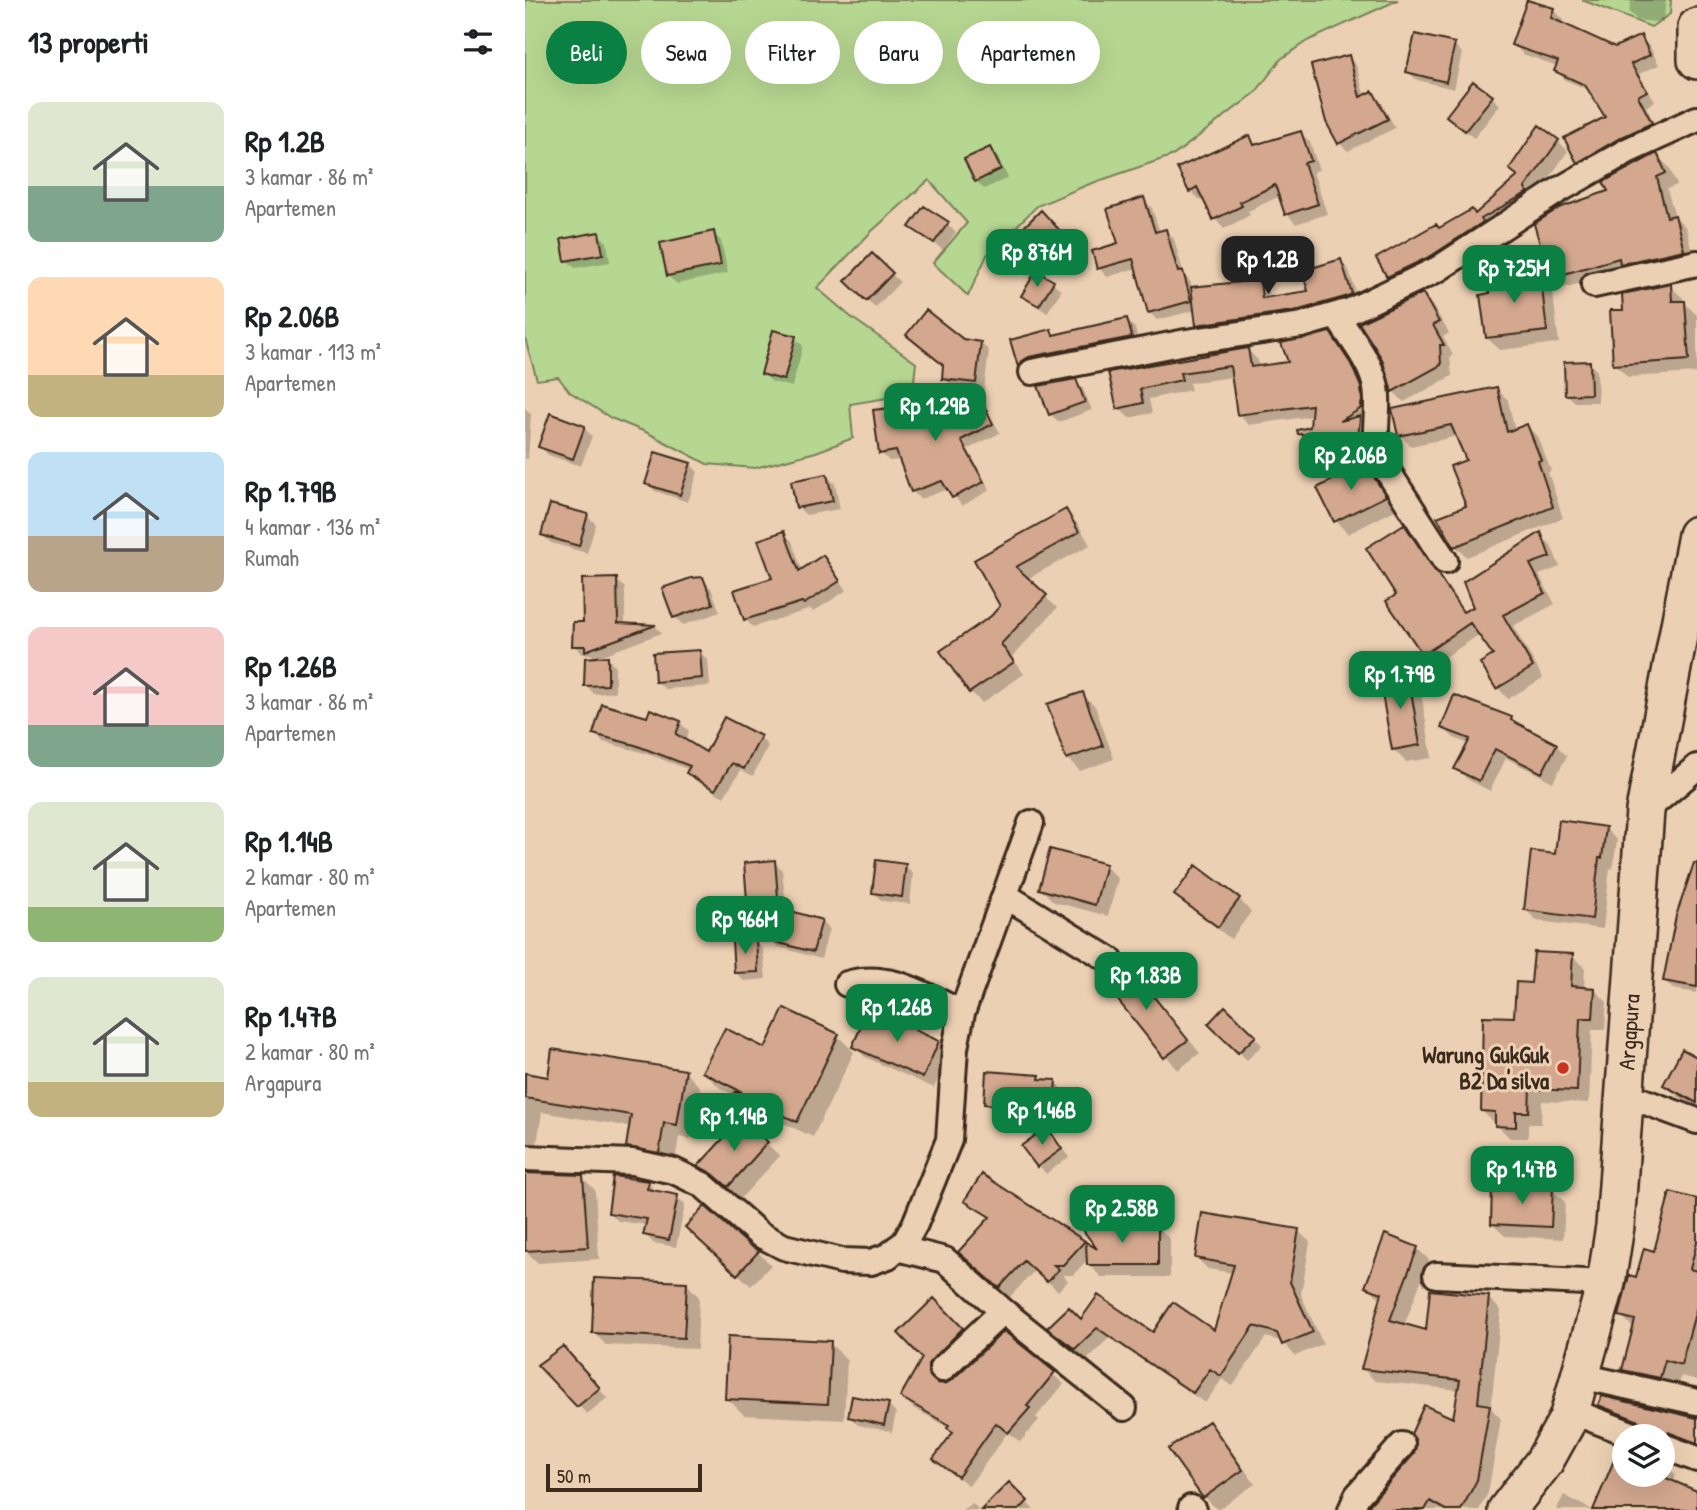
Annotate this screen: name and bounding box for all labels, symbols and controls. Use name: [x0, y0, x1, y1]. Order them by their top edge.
chip: Beli: [546, 21, 627, 84]
chip: Sewa: [641, 21, 731, 84]
chip: Filter: [745, 21, 840, 84]
chip: Baru: [854, 21, 943, 84]
chip: Apartemen: [957, 21, 1100, 84]
text: 13 properti: [28, 22, 149, 62]
icon: filters: [459, 23, 497, 61]
text: Rp 1.2B: [245, 121, 325, 161]
icon: home: [84, 130, 168, 214]
text: 3 kamar · 86 m²: [245, 161, 373, 192]
text: Apartemen: [245, 192, 336, 223]
pin: Rp 876M: [972, 230, 1102, 289]
text: Rp 876M: [1002, 236, 1072, 267]
pin: Rp 1.2B: [1203, 236, 1333, 296]
text: Rp 1.2B: [1237, 243, 1299, 274]
pin: Rp 725M: [1449, 246, 1579, 305]
text: Rp 725M: [1478, 252, 1550, 283]
text: Rp 2.06B: [245, 296, 339, 336]
icon: home: [84, 305, 168, 389]
text: 3 kamar · 113 m²: [245, 336, 381, 367]
text: Apartemen: [245, 367, 336, 398]
pin: Rp 1.29B: [863, 384, 1007, 443]
text: Rp 1.29B: [900, 390, 970, 421]
pin: Rp 2.06B: [1279, 433, 1423, 492]
text: Rp 2.06B: [1315, 439, 1387, 470]
text: Rp 1.79B: [245, 471, 337, 511]
icon: home: [84, 480, 168, 564]
text: 4 kamar · 136 m²: [245, 511, 380, 542]
text: Rumah: [245, 542, 299, 573]
text: Rp 1.26B: [245, 646, 337, 686]
pin: Rp 1.79B: [1328, 652, 1472, 711]
icon: home: [84, 655, 168, 739]
text: Rp 1.79B: [1365, 658, 1435, 689]
text: 3 kamar · 86 m²: [245, 686, 373, 717]
text: Apartemen: [245, 717, 336, 748]
text: Rp 1.14B: [245, 821, 333, 861]
icon: home: [84, 830, 168, 914]
text: 2 kamar · 80 m²: [245, 861, 375, 892]
text: Apartemen: [245, 892, 336, 923]
pin: Rp 966M: [680, 897, 810, 956]
text: Rp 966M: [712, 903, 778, 934]
pin: Rp 1.83B: [1074, 953, 1218, 1012]
text: Rp 1.83B: [1111, 959, 1181, 990]
pin: Rp 1.26B: [825, 984, 969, 1044]
text: Rp 1.26B: [862, 991, 932, 1022]
street label: Argapura: [1610, 993, 1647, 1071]
text: Rp 1.47B: [245, 996, 337, 1036]
icon: home: [84, 1005, 168, 1089]
text: 2 kamar · 80 m²: [245, 1036, 375, 1067]
place label: Warung GukGuk B2 Da'silva: [1422, 1039, 1549, 1096]
marker: Warung GukGuk B2 Da'silva: [1555, 1060, 1571, 1076]
text: Argapura: [245, 1067, 321, 1098]
pin: Rp 1.46B: [970, 1088, 1114, 1147]
pin: Rp 1.14B: [662, 1094, 806, 1153]
text: Rp 1.46B: [1008, 1094, 1076, 1125]
text: Rp 1.14B: [700, 1100, 768, 1131]
pin: Rp 1.47B: [1450, 1146, 1594, 1206]
text: Rp 1.47B: [1487, 1153, 1557, 1184]
pin: Rp 2.58B: [1050, 1186, 1194, 1245]
text: Rp 2.58B: [1086, 1192, 1158, 1223]
map controls: [1612, 1424, 1675, 1487]
button: layers: [1612, 1424, 1675, 1487]
scale bar: [546, 1461, 702, 1493]
text: 50 m: [557, 1463, 591, 1489]

